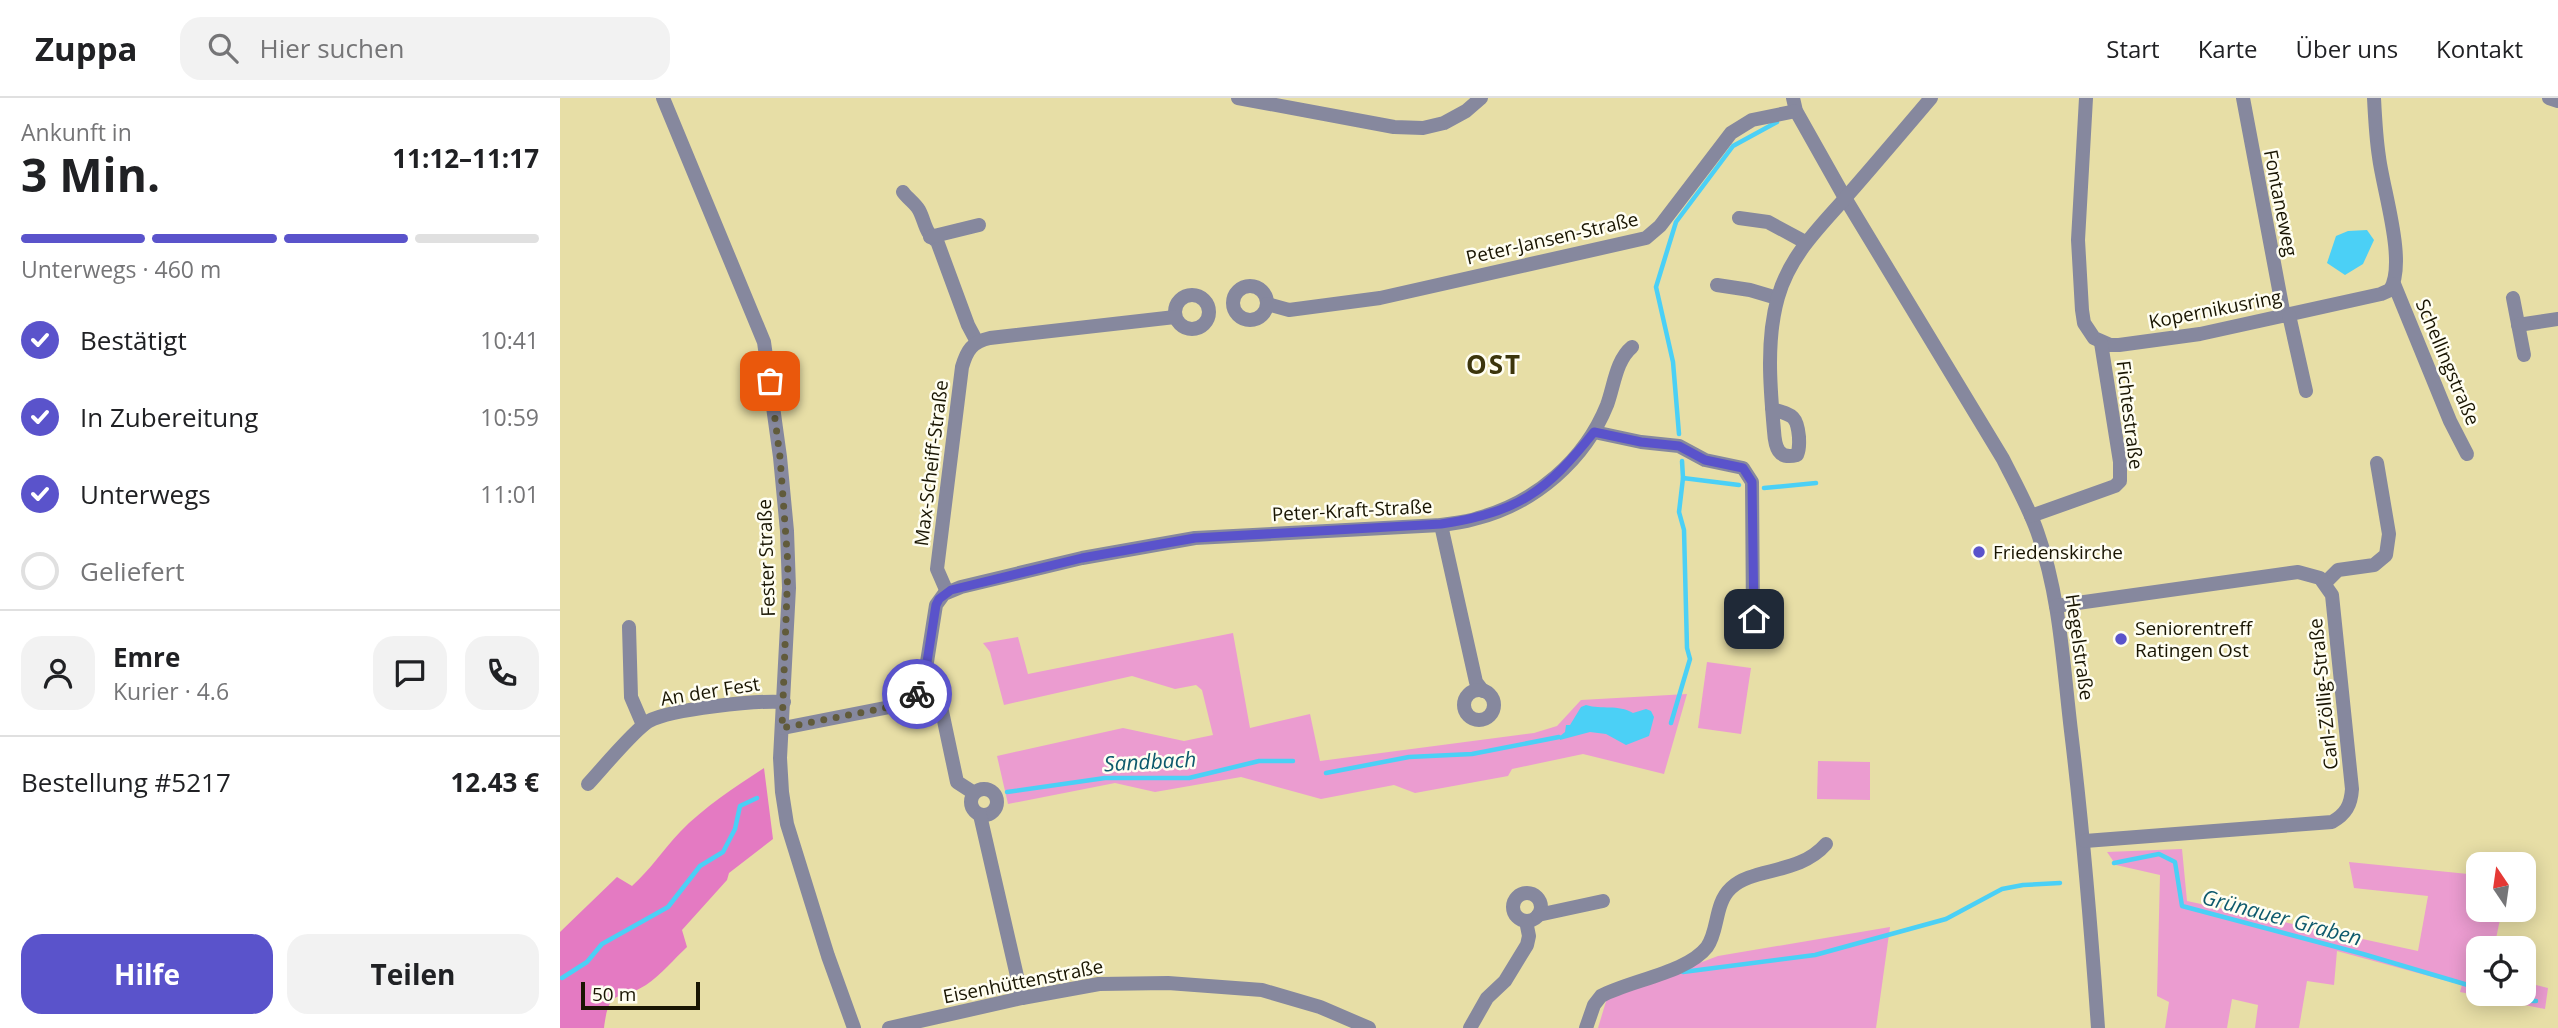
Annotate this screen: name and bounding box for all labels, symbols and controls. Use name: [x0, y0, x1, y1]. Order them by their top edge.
search box: [180, 17, 670, 80]
text: Zuppa: [35, 26, 138, 71]
icon: search: [204, 29, 242, 67]
text: Hier suchen: [260, 30, 405, 66]
text: Start: [2106, 32, 2160, 65]
text: Karte: [2198, 32, 2258, 65]
text: Über uns: [2296, 32, 2398, 65]
text: Kontakt: [2436, 32, 2523, 65]
text: Ankunft in: [21, 116, 132, 148]
text: 11:12–11:17: [392, 140, 539, 176]
text: 3 Min.: [21, 143, 160, 205]
street label: Fontaneweg: [2258, 147, 2304, 259]
street label: Peter-Jansen-Straße: [1463, 206, 1641, 270]
text: Unterwegs · 460 m: [21, 253, 221, 285]
street label: Kopernikusring: [2146, 283, 2284, 335]
street label: Schellingstraße: [2410, 295, 2486, 429]
icon: check: [21, 321, 59, 359]
text: Bestätigt: [80, 322, 187, 358]
text: 10:41: [480, 324, 539, 356]
district label: OST: [1466, 346, 1522, 382]
pin: [740, 351, 800, 411]
street label: Fichtestraße: [2110, 359, 2150, 471]
icon: bag: [751, 362, 789, 400]
street label: Max-Scheiff-Straße: [908, 378, 954, 548]
icon: check: [21, 398, 59, 436]
text: In Zubereitung: [80, 399, 258, 435]
text: 10:59: [480, 401, 539, 433]
icon: check: [21, 475, 59, 513]
text: Unterwegs: [80, 476, 211, 512]
text: 11:01: [480, 478, 539, 510]
street label: Peter-Kraft-Straße: [1271, 493, 1433, 527]
street label: Fester Straße: [751, 499, 781, 617]
place label: Friedenskirche: [1993, 539, 2123, 565]
marker: Friedenskirche: [1971, 544, 1987, 560]
text: Geliefert: [80, 553, 184, 589]
pin: [1724, 589, 1784, 649]
street label: Hegelstraße: [2060, 592, 2100, 702]
icon: home: [1735, 600, 1773, 638]
place label: Seniorentreff Ratingen Ost: [2135, 615, 2253, 663]
street label: Carl-Zöllig-Straße: [2302, 617, 2344, 771]
marker: Seniorentreff Ratingen Ost: [2113, 631, 2129, 647]
button: person: [21, 636, 95, 710]
button: chat: [373, 636, 447, 710]
button: phone: [465, 636, 539, 710]
text: Emre: [113, 639, 180, 675]
courier: [882, 659, 952, 729]
street label: An der Fest: [659, 670, 762, 712]
text: Kurier · 4.6: [113, 675, 229, 707]
icon: bike: [898, 675, 936, 713]
water label: Sandbach: [1103, 745, 1197, 777]
text: Bestellung #5217: [21, 764, 231, 800]
text: 12.43 €: [451, 764, 539, 800]
north arrow: [2466, 852, 2536, 922]
map controls: [2466, 852, 2536, 1006]
water label: Grünauer Graben: [2199, 882, 2365, 952]
button: Hilfe: [21, 934, 273, 1014]
button: Teilen: [287, 934, 539, 1014]
button: locate: [2466, 936, 2536, 1006]
street label: Eisenhüttenstraße: [941, 953, 1105, 1009]
scale bar: [581, 979, 700, 1011]
text: 50 m: [592, 981, 636, 1007]

